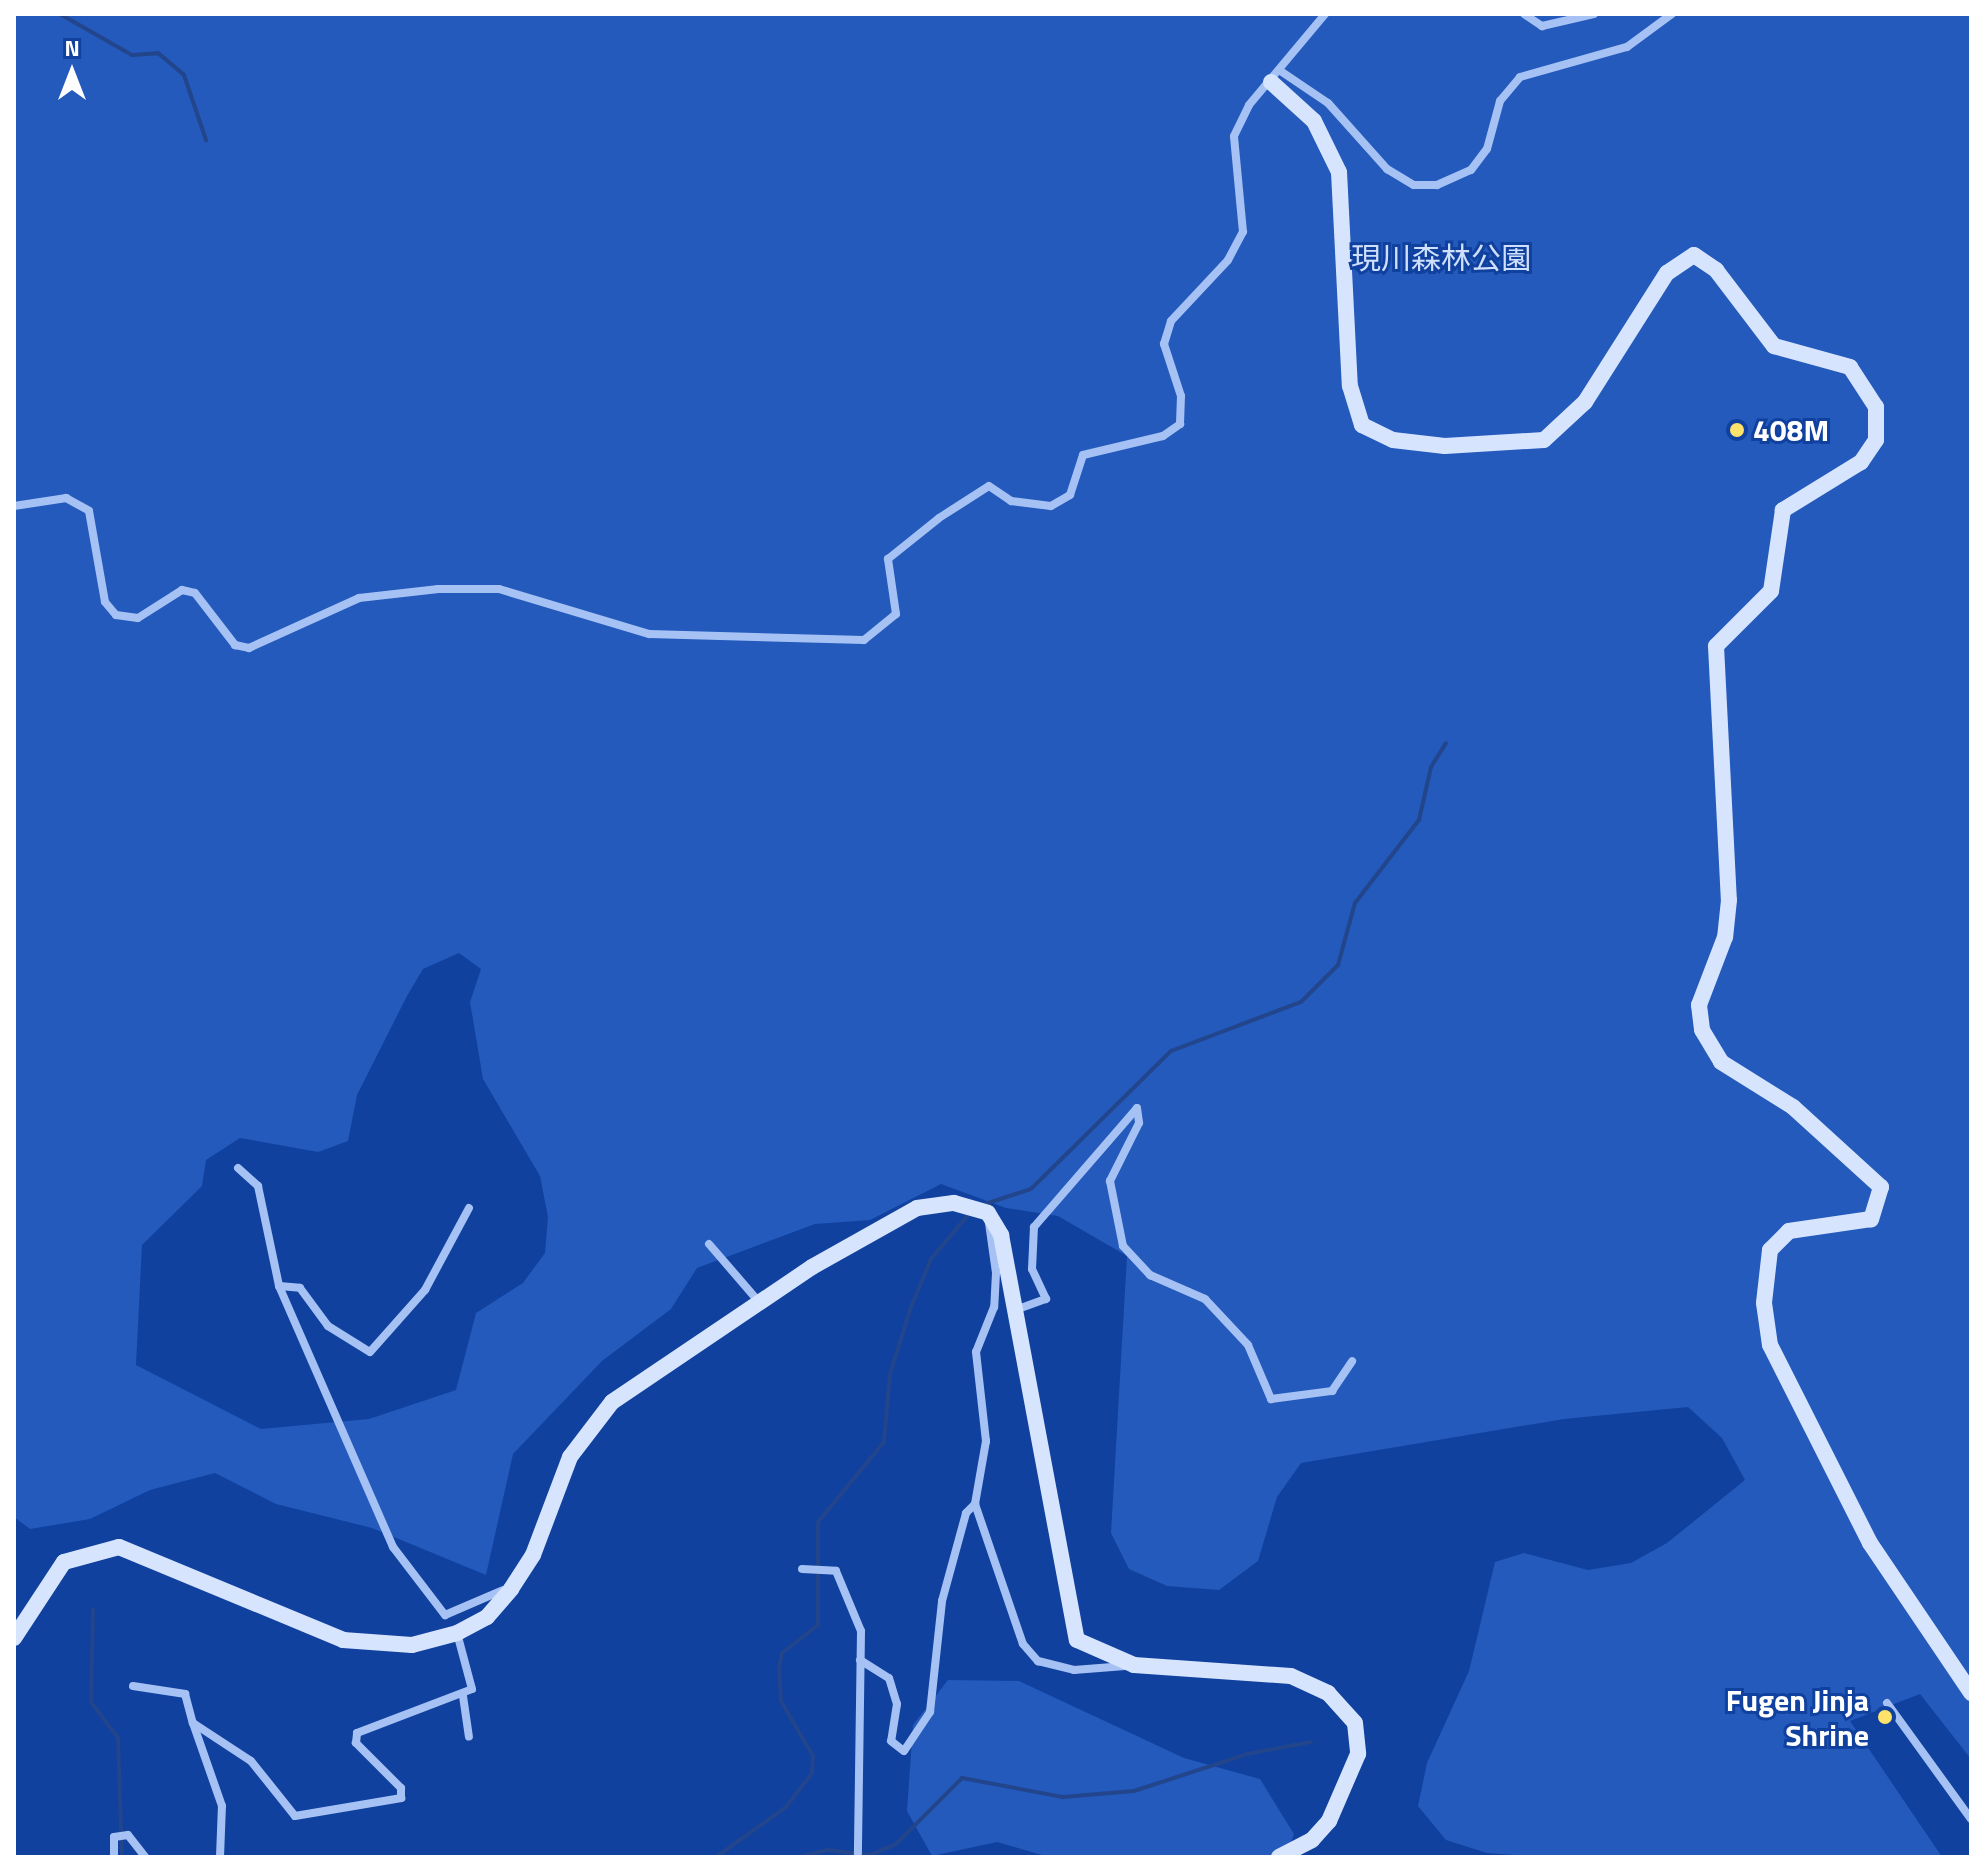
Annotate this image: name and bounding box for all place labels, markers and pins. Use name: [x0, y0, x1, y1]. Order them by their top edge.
place label: 408M: [1753, 412, 1829, 448]
marker: 408M: [1728, 421, 1746, 439]
place label: Fugen Jinja Shrine: [1726, 1682, 1869, 1752]
marker: Fugen Jinja Shrine: [1876, 1708, 1894, 1726]

